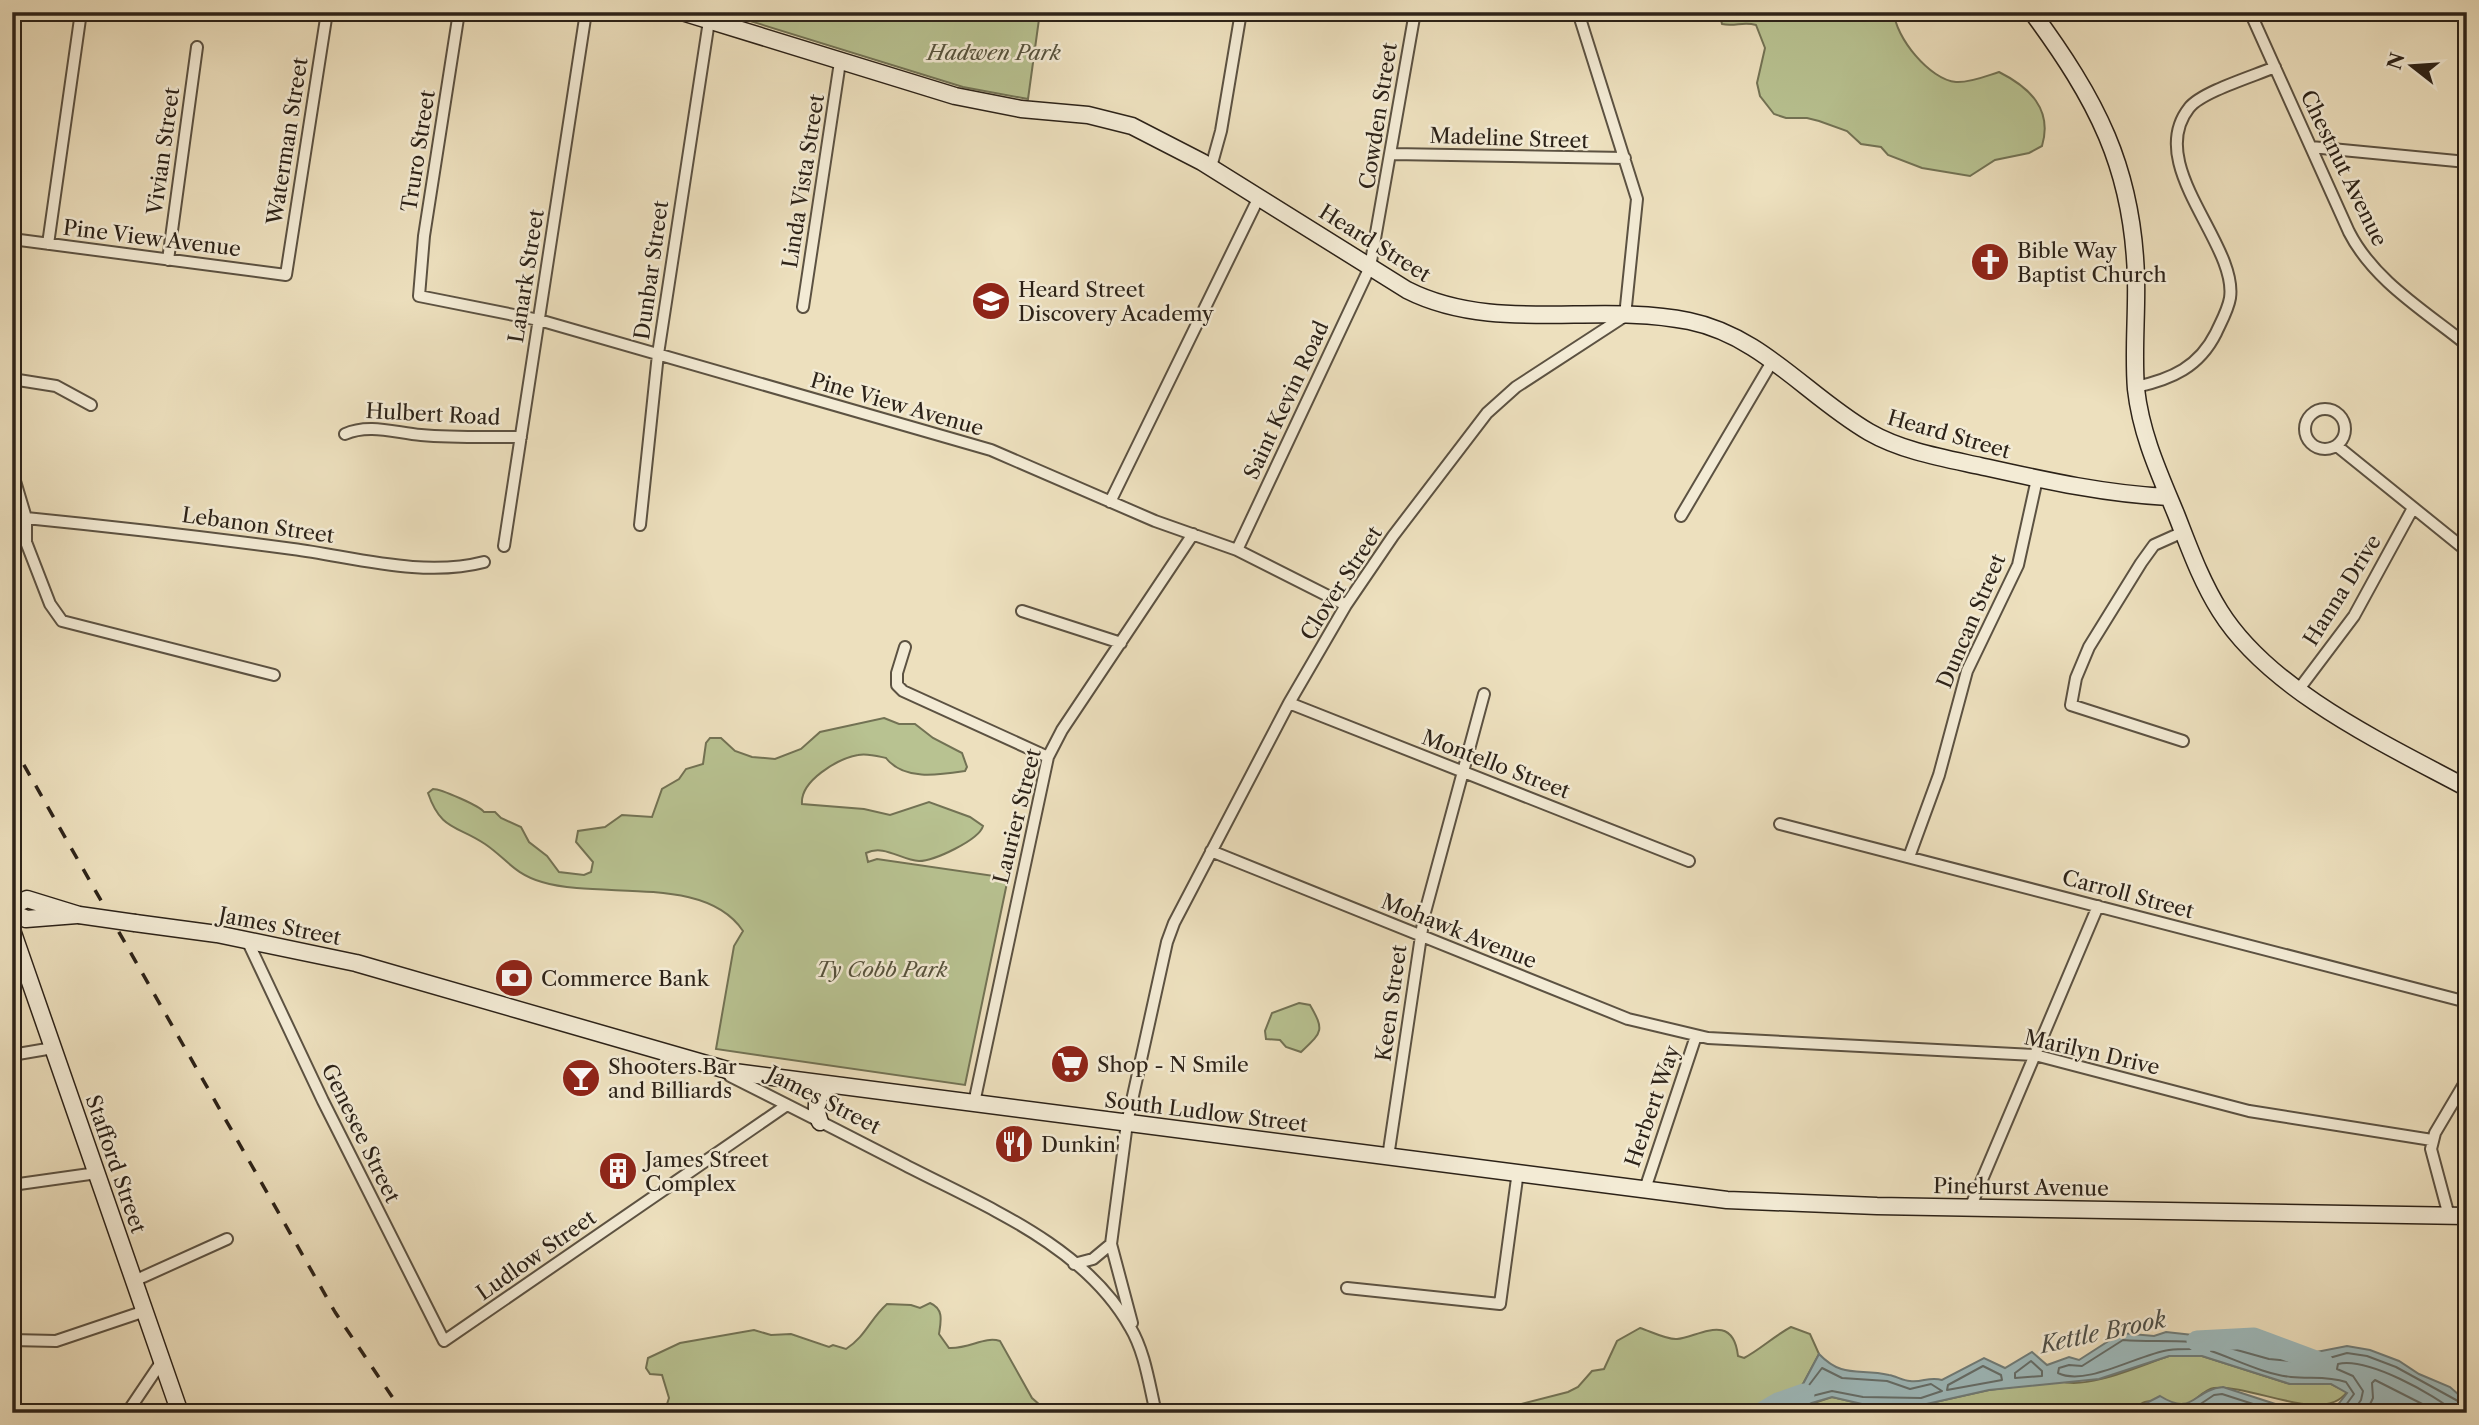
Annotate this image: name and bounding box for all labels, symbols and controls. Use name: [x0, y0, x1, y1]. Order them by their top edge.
north arrow: [2378, 32, 2448, 102]
park label: Hadwen Park: [925, 40, 1061, 65]
street label: Cowden Street: [1354, 40, 1402, 191]
text: N: [2383, 50, 2410, 72]
street label: Waterman Street: [261, 55, 313, 227]
street label: Vivian Street: [142, 85, 184, 217]
street label: Chestnut Avenue: [2295, 86, 2393, 250]
street label: Truro Street: [396, 88, 440, 214]
street label: Linda Vista Street: [777, 92, 829, 270]
street label: Madeline Street: [1429, 123, 1590, 153]
street label: Dunbar Street: [629, 198, 673, 341]
street label: Heard Street: [1315, 199, 1436, 288]
street label: Lanark Street: [503, 207, 549, 344]
street label: Pine View Avenue: [62, 215, 242, 261]
place label: Bible Way Baptist Church: [2017, 238, 2167, 287]
church icon: Bible Way Baptist Church: [1969, 241, 2011, 283]
place label: Heard Street Discovery Academy: [1018, 277, 1214, 326]
school or university icon: Heard Street Discovery Academy: [970, 280, 1012, 322]
street label: Saint Kevin Road: [1238, 317, 1334, 483]
street label: Pine View Avenue: [807, 367, 987, 441]
street label: Hulbert Road: [365, 398, 501, 430]
street label: Heard Street: [1885, 405, 2014, 464]
street label: Lebanon Street: [180, 502, 336, 548]
street label: Clover Street: [1295, 521, 1387, 645]
street label: Hanna Drive: [2298, 530, 2386, 650]
street label: Duncan Street: [1931, 550, 2011, 692]
street label: Montello Street: [1419, 724, 1574, 804]
street label: Laurier Street: [988, 745, 1046, 886]
street label: Carroll Street: [2059, 864, 2197, 924]
street label: Mohawk Avenue: [1378, 888, 1540, 974]
street label: James Street: [214, 901, 344, 950]
street label: Keen Street: [1370, 942, 1412, 1063]
bank icon: Commerce Bank: [493, 957, 535, 999]
park label: Ty Cobb Park: [816, 957, 948, 982]
place label: Commerce Bank: [541, 966, 710, 991]
street label: Marilyn Drive: [2022, 1024, 2162, 1080]
street label: Herbert Way: [1620, 1042, 1685, 1170]
supermarket icon: Shop - N Smile: [1049, 1043, 1091, 1085]
place label: Shop - N Smile: [1097, 1052, 1249, 1077]
place label: Shooters Bar and Billiards: [608, 1054, 737, 1103]
bar icon: Shooters Bar and Billiards: [560, 1057, 602, 1099]
street label: Genesee Street: [317, 1059, 406, 1207]
street label: James Street: [761, 1059, 885, 1139]
street label: South Ludlow Street: [1103, 1087, 1310, 1137]
street label: Stafford Street: [81, 1092, 152, 1237]
restaurant icon: Dunkin': [993, 1123, 1035, 1165]
place label: Dunkin': [1041, 1132, 1120, 1157]
place label: James Street Complex: [642, 1147, 769, 1196]
building icon: James Street Complex: [597, 1150, 639, 1192]
street label: Pinehurst Avenue: [1933, 1173, 2109, 1201]
street label: Ludlow Street: [472, 1204, 601, 1305]
water label: Kettle Brook: [2035, 1305, 2169, 1359]

